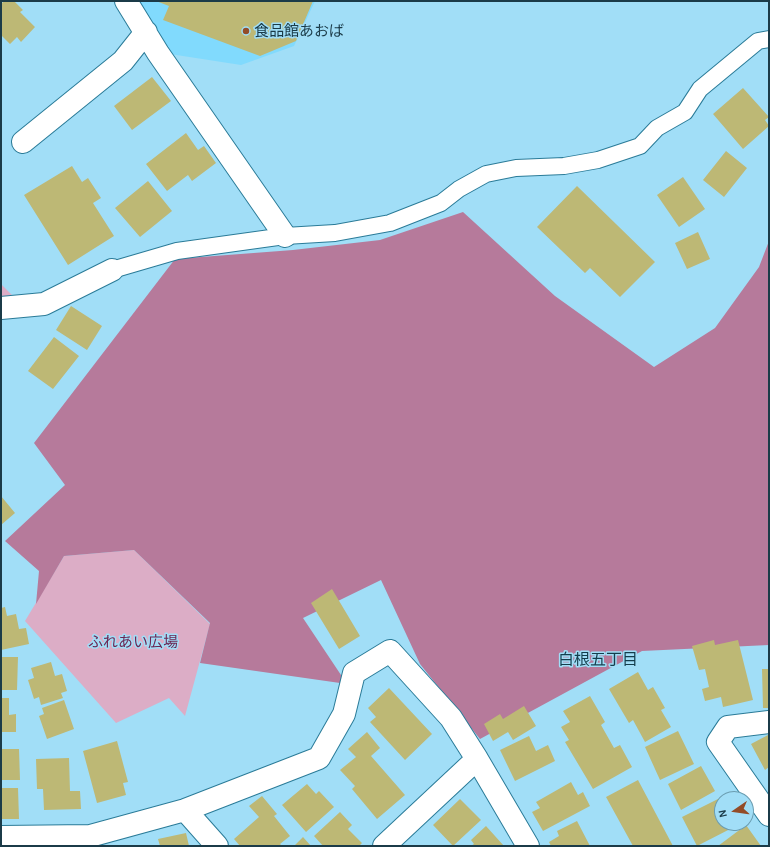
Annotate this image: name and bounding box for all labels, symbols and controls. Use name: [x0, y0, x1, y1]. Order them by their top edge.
place label: 食品館あおば: [254, 22, 344, 40]
marker: 食品館あおば: [241, 26, 251, 36]
park label: ふれあい広場: [88, 633, 178, 651]
district label: 白根五丁目: [558, 650, 638, 670]
north arrow: [714, 791, 754, 831]
text: N: [717, 809, 729, 819]

